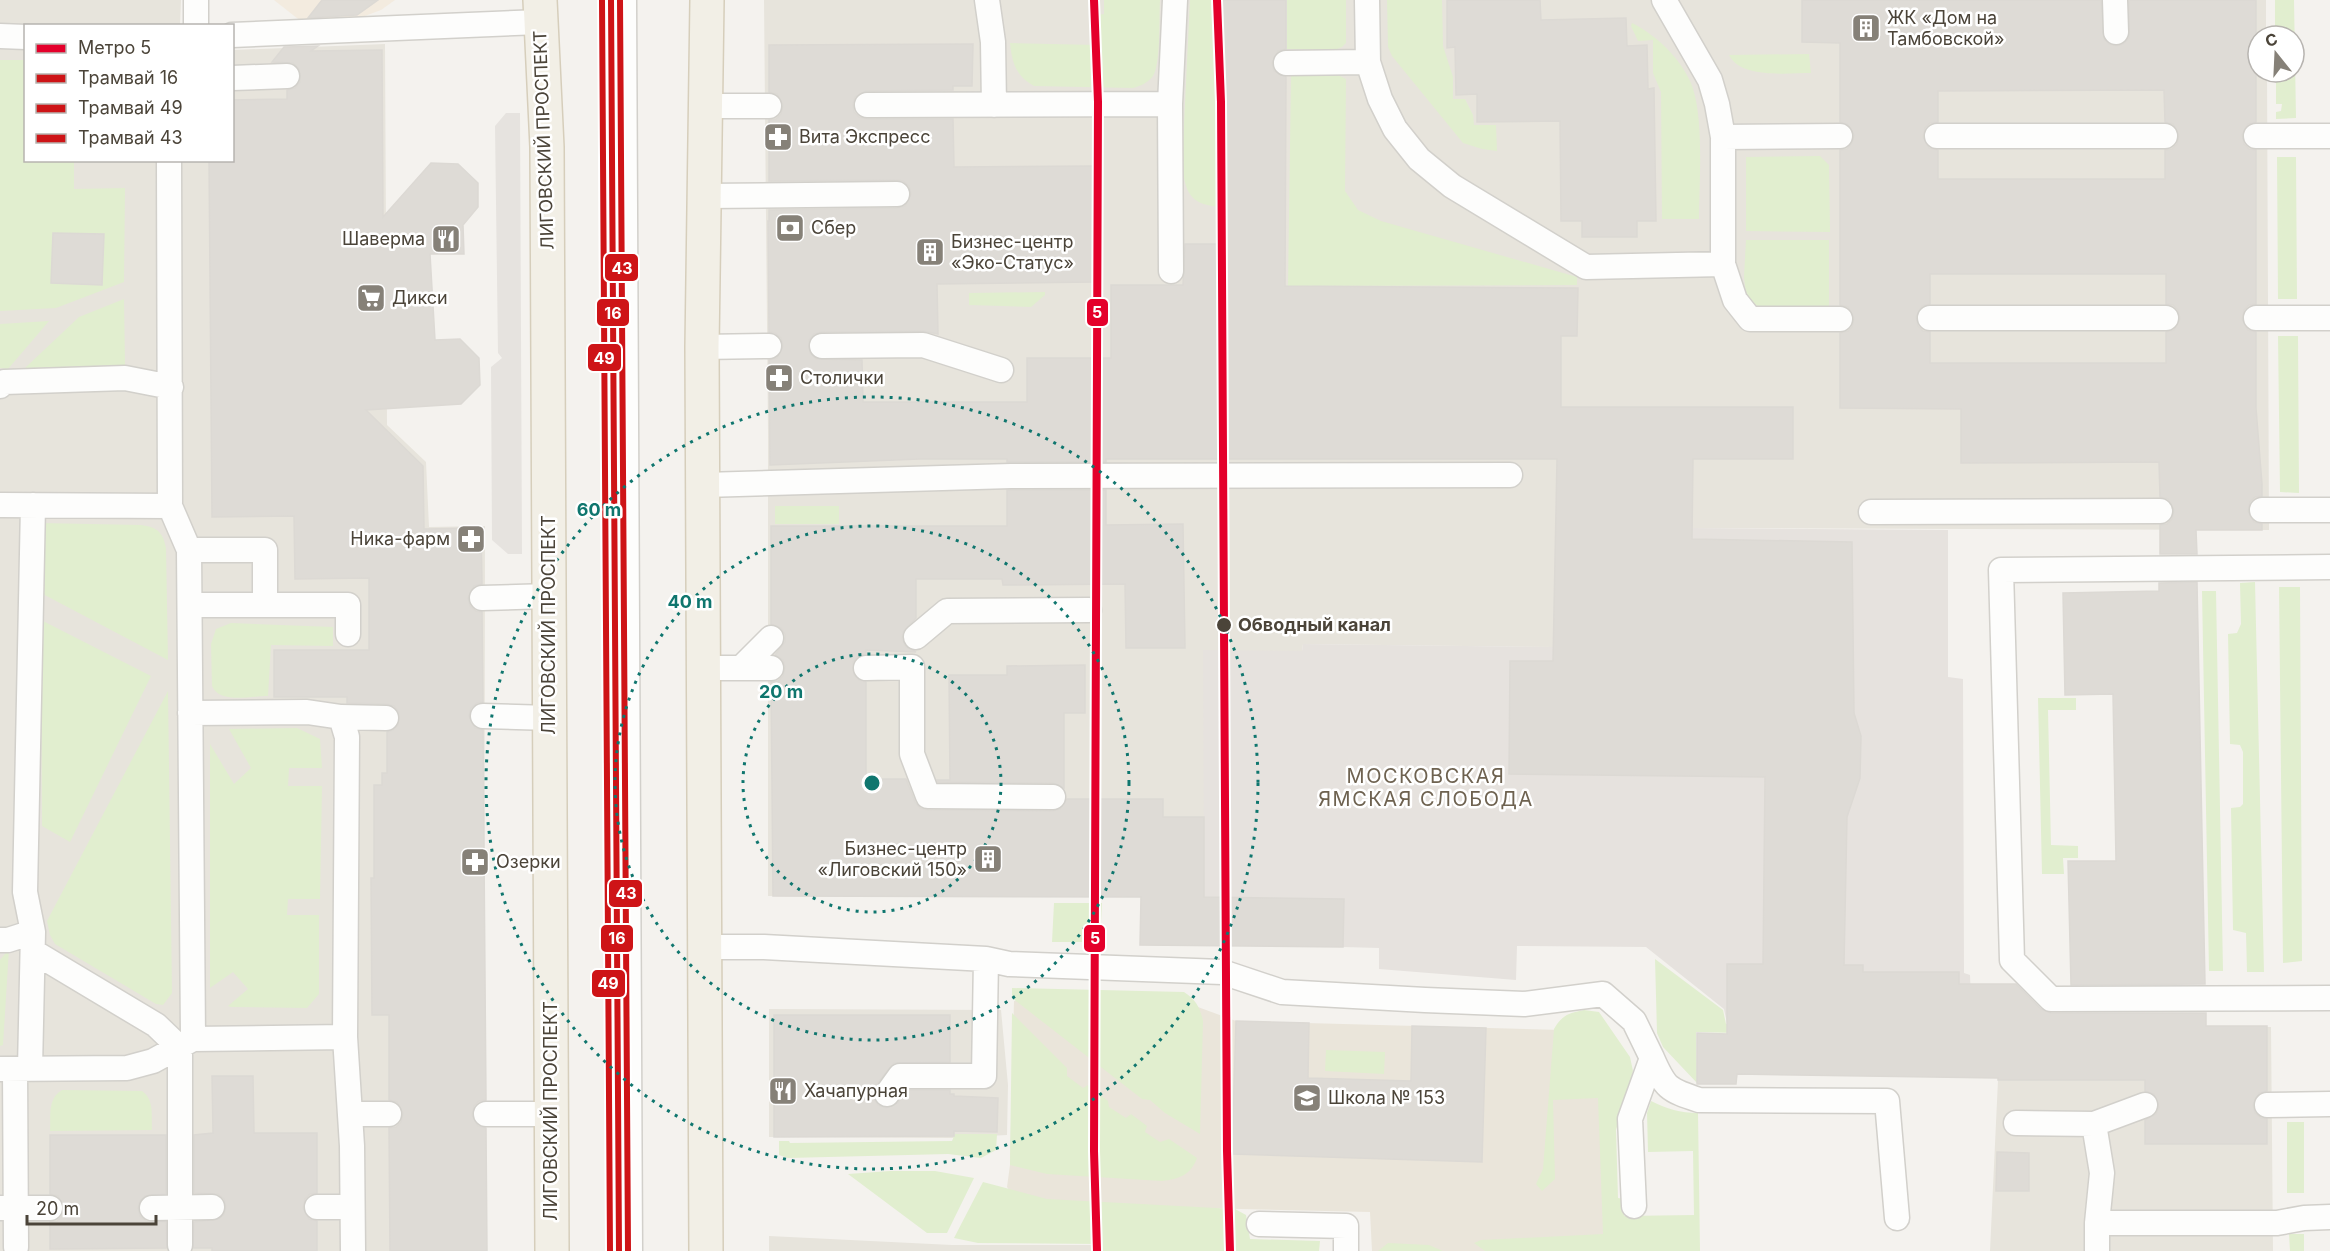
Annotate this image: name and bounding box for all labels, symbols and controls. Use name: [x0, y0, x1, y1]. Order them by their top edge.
place label: ЖК «Дом на Тамбовской»: [1887, 7, 2004, 49]
building icon: ЖК «Дом на Тамбовской»: [1850, 12, 1882, 44]
legend: [24, 24, 234, 162]
north arrow: [2246, 24, 2306, 84]
text: С: [2263, 28, 2280, 51]
street label: ЛИГОВСКИЙ ПРОСПЕКТ: [528, 30, 558, 250]
text: Метро 5: [78, 37, 151, 58]
text: Трамвай 16: [78, 67, 178, 88]
text: Трамвай 49: [78, 97, 183, 118]
pharmacy icon: Вита Экспресс: [762, 121, 794, 153]
place label: Вита Экспресс: [799, 126, 930, 147]
text: Трамвай 43: [78, 127, 183, 148]
bank icon: Сбер: [774, 212, 806, 244]
place label: Сбер: [811, 217, 856, 238]
restaurant icon: Шаверма: [430, 223, 462, 255]
place label: Шаверма: [342, 228, 425, 249]
place label: Бизнес-центр «Эко-Статус»: [951, 231, 1074, 273]
building icon: Бизнес-центр «Эко-Статус»: [914, 236, 946, 268]
line badge: 43: [604, 253, 639, 282]
text: 43: [611, 258, 633, 278]
supermarket icon: Дикси: [355, 282, 387, 314]
place label: Дикси: [392, 287, 448, 308]
line badge: 16: [596, 298, 630, 327]
line badge: 5: [1086, 298, 1109, 327]
text: 5: [1092, 302, 1102, 322]
text: 16: [604, 303, 622, 323]
line badge: 49: [587, 343, 622, 372]
text: 49: [593, 348, 615, 368]
pharmacy icon: Столички: [763, 362, 795, 394]
place label: Столички: [800, 367, 884, 388]
text: 60 m: [577, 499, 621, 520]
street label: ЛИГОВСКИЙ ПРОСПЕКТ: [537, 515, 559, 735]
pharmacy icon: Ника-фарм: [455, 523, 487, 555]
place label: Ника-фарм: [350, 528, 450, 549]
text: 40 m: [668, 591, 713, 612]
place label: Обводный канал: [1238, 614, 1391, 635]
marker: Обводный канал: [1215, 616, 1233, 634]
text: 20 m: [759, 681, 803, 702]
district label: МОСКОВСКАЯ ЯМСКАЯ СЛОБОДА: [1318, 764, 1534, 811]
centre of rings: [862, 773, 882, 793]
place label: Бизнес-центр «Лиговский 150»: [817, 838, 967, 880]
building icon: Бизнес-центр «Лиговский 150»: [972, 843, 1004, 875]
pharmacy icon: Озерки: [459, 846, 491, 878]
place label: Озерки: [496, 851, 561, 872]
line badge: 43: [608, 879, 643, 908]
text: 43: [615, 883, 637, 903]
line badge: 16: [600, 924, 634, 953]
line badge: 5: [1083, 924, 1106, 953]
text: 16: [608, 928, 626, 948]
text: 5: [1090, 928, 1100, 948]
line badge: 49: [591, 969, 626, 998]
text: 49: [597, 973, 619, 993]
street label: ЛИГОВСКИЙ ПРОСПЕКТ: [539, 1001, 561, 1221]
restaurant icon: Хачапурная: [767, 1075, 799, 1107]
place label: Хачапурная: [804, 1080, 908, 1101]
school or university icon: Школа № 153: [1291, 1082, 1323, 1114]
place label: Школа № 153: [1328, 1087, 1445, 1108]
scale bar: [27, 1188, 156, 1226]
text: 20 m: [36, 1198, 79, 1219]

